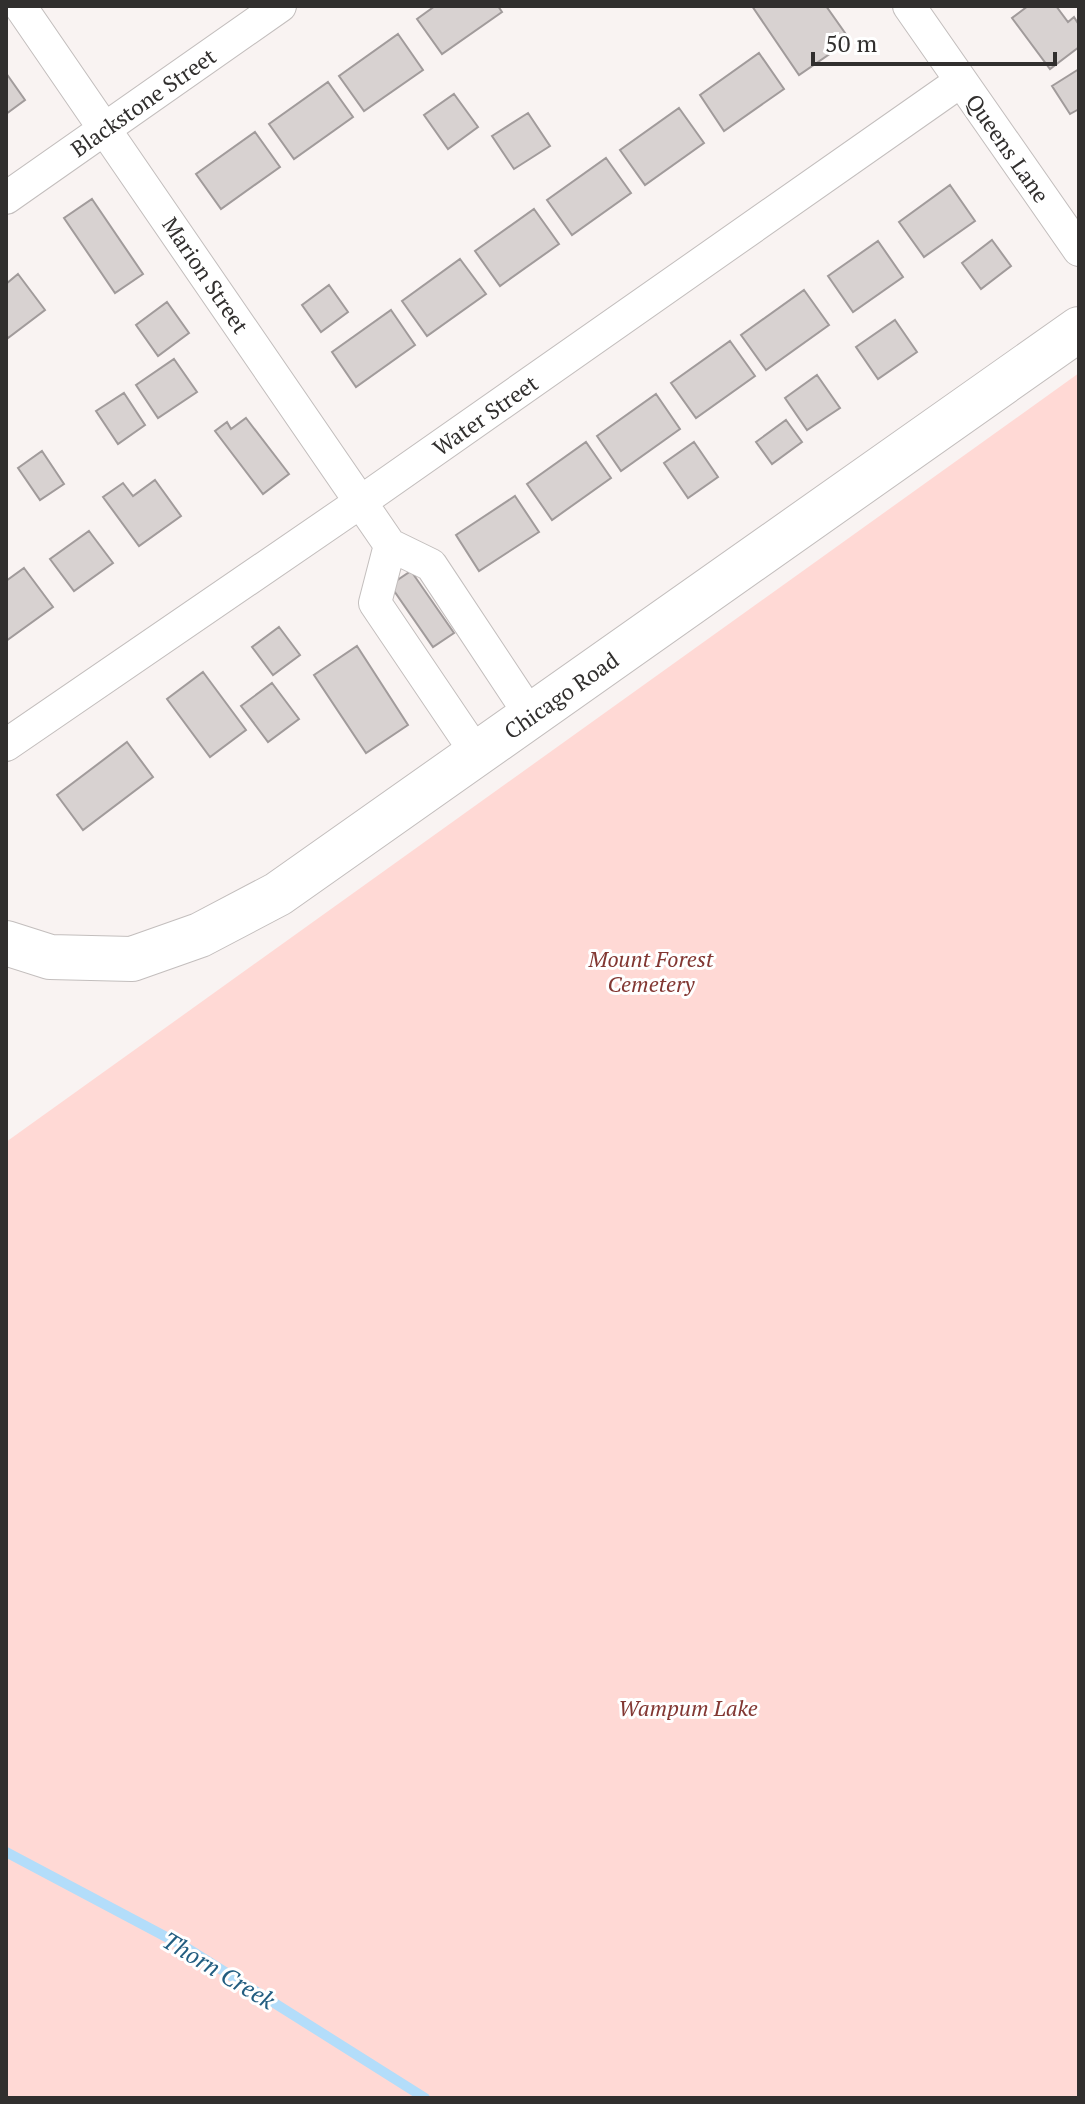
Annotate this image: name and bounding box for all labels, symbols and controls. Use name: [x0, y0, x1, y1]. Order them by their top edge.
scale bar: [813, 16, 1055, 66]
text: 50 m: [825, 27, 877, 59]
street label: Blackstone Street: [65, 41, 221, 163]
street label: Queens Lane: [960, 88, 1056, 208]
street label: Marion Street: [156, 211, 256, 339]
street label: Water Street: [427, 368, 543, 462]
street label: Chicago Road: [498, 645, 624, 745]
park label: Mount Forest Cemetery: [588, 944, 714, 998]
park label: Wampum Lake: [618, 1693, 758, 1722]
water label: Thorn Creek: [157, 1924, 282, 2016]

